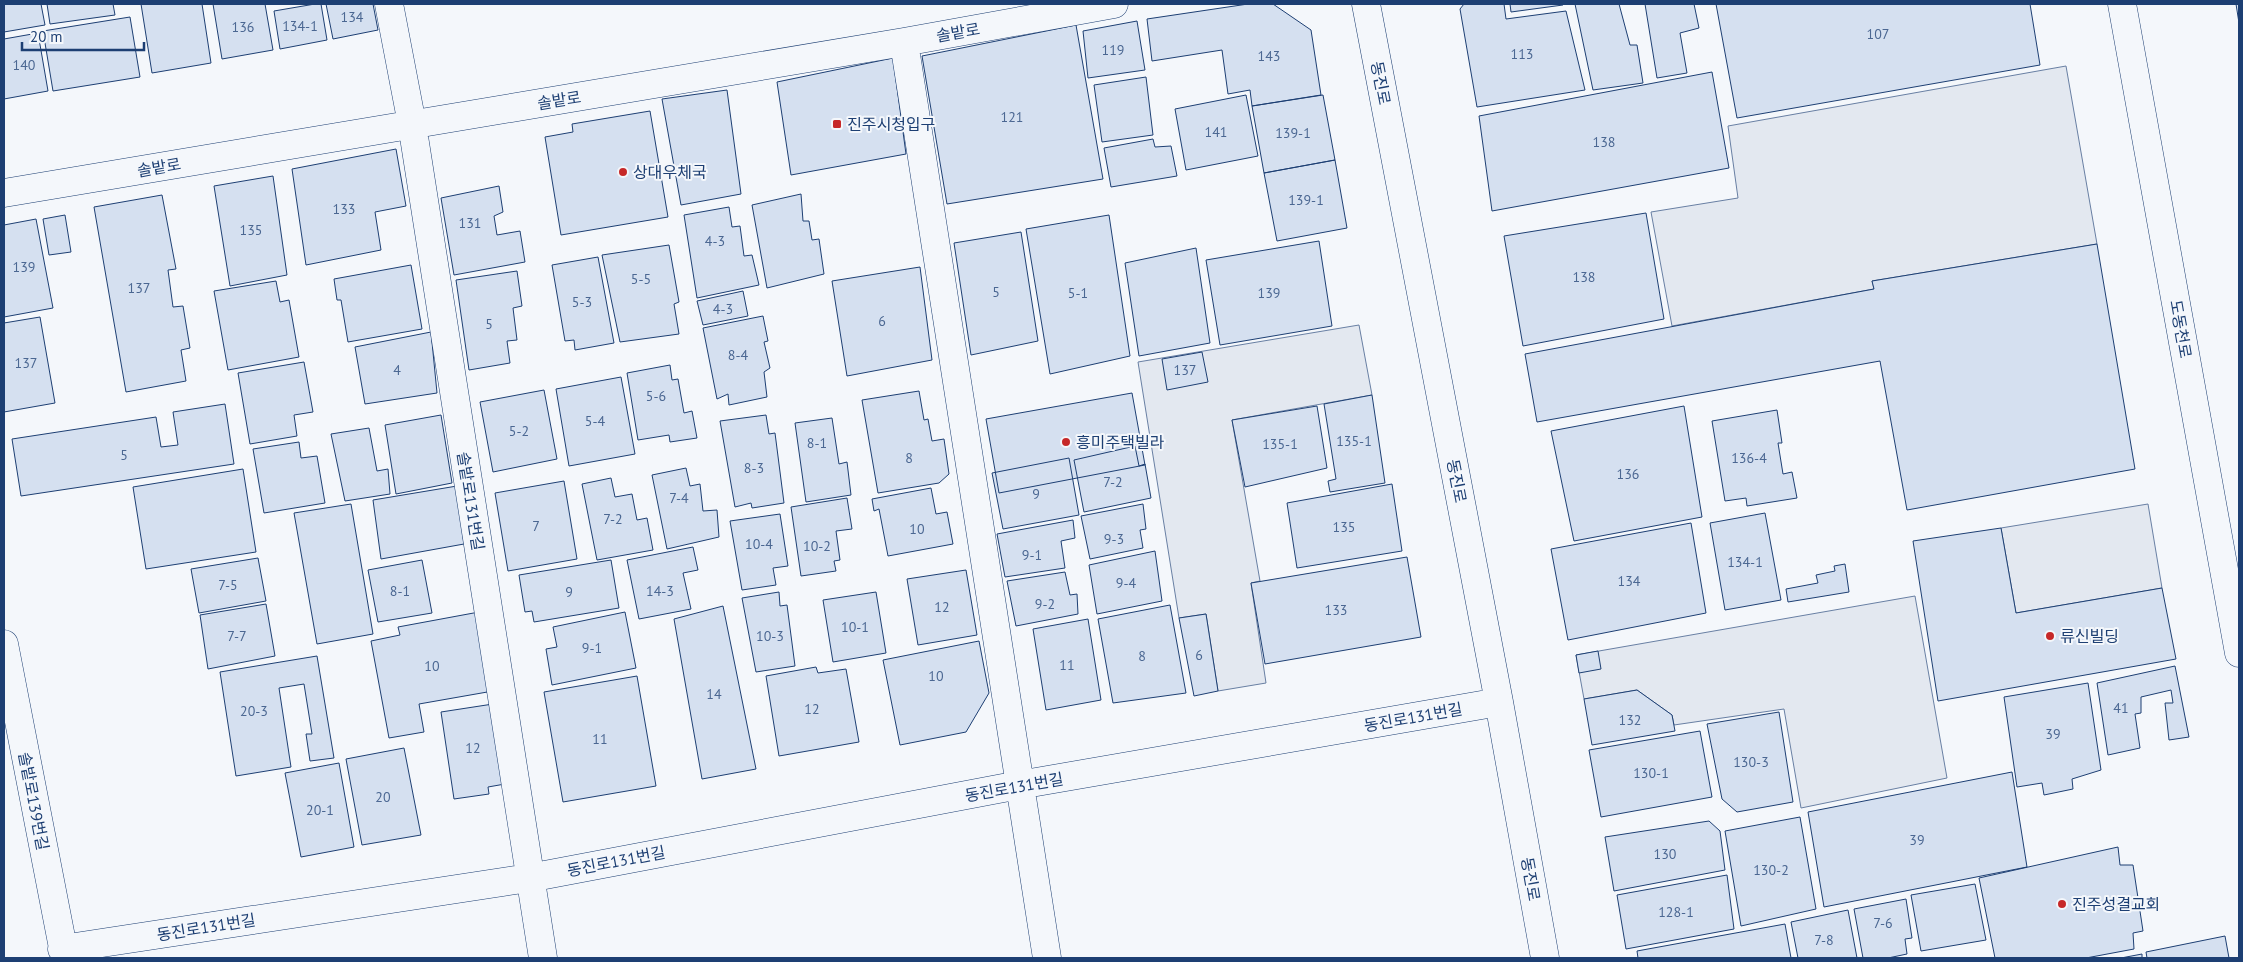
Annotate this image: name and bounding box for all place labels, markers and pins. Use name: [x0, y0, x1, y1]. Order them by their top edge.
place label: 진주시청입구: [847, 114, 935, 134]
marker: 진주시청입구: [831, 118, 843, 130]
place label: 상대우체국: [633, 162, 707, 182]
marker: 상대우체국: [617, 166, 629, 178]
place label: 흥미주택빌라: [1076, 432, 1165, 452]
marker: 흥미주택빌라: [1060, 436, 1072, 448]
place label: 류신빌딩: [2060, 626, 2119, 646]
marker: 류신빌딩: [2044, 630, 2056, 642]
place label: 진주성결교회: [2072, 894, 2160, 914]
marker: 진주성결교회: [2056, 898, 2068, 910]

